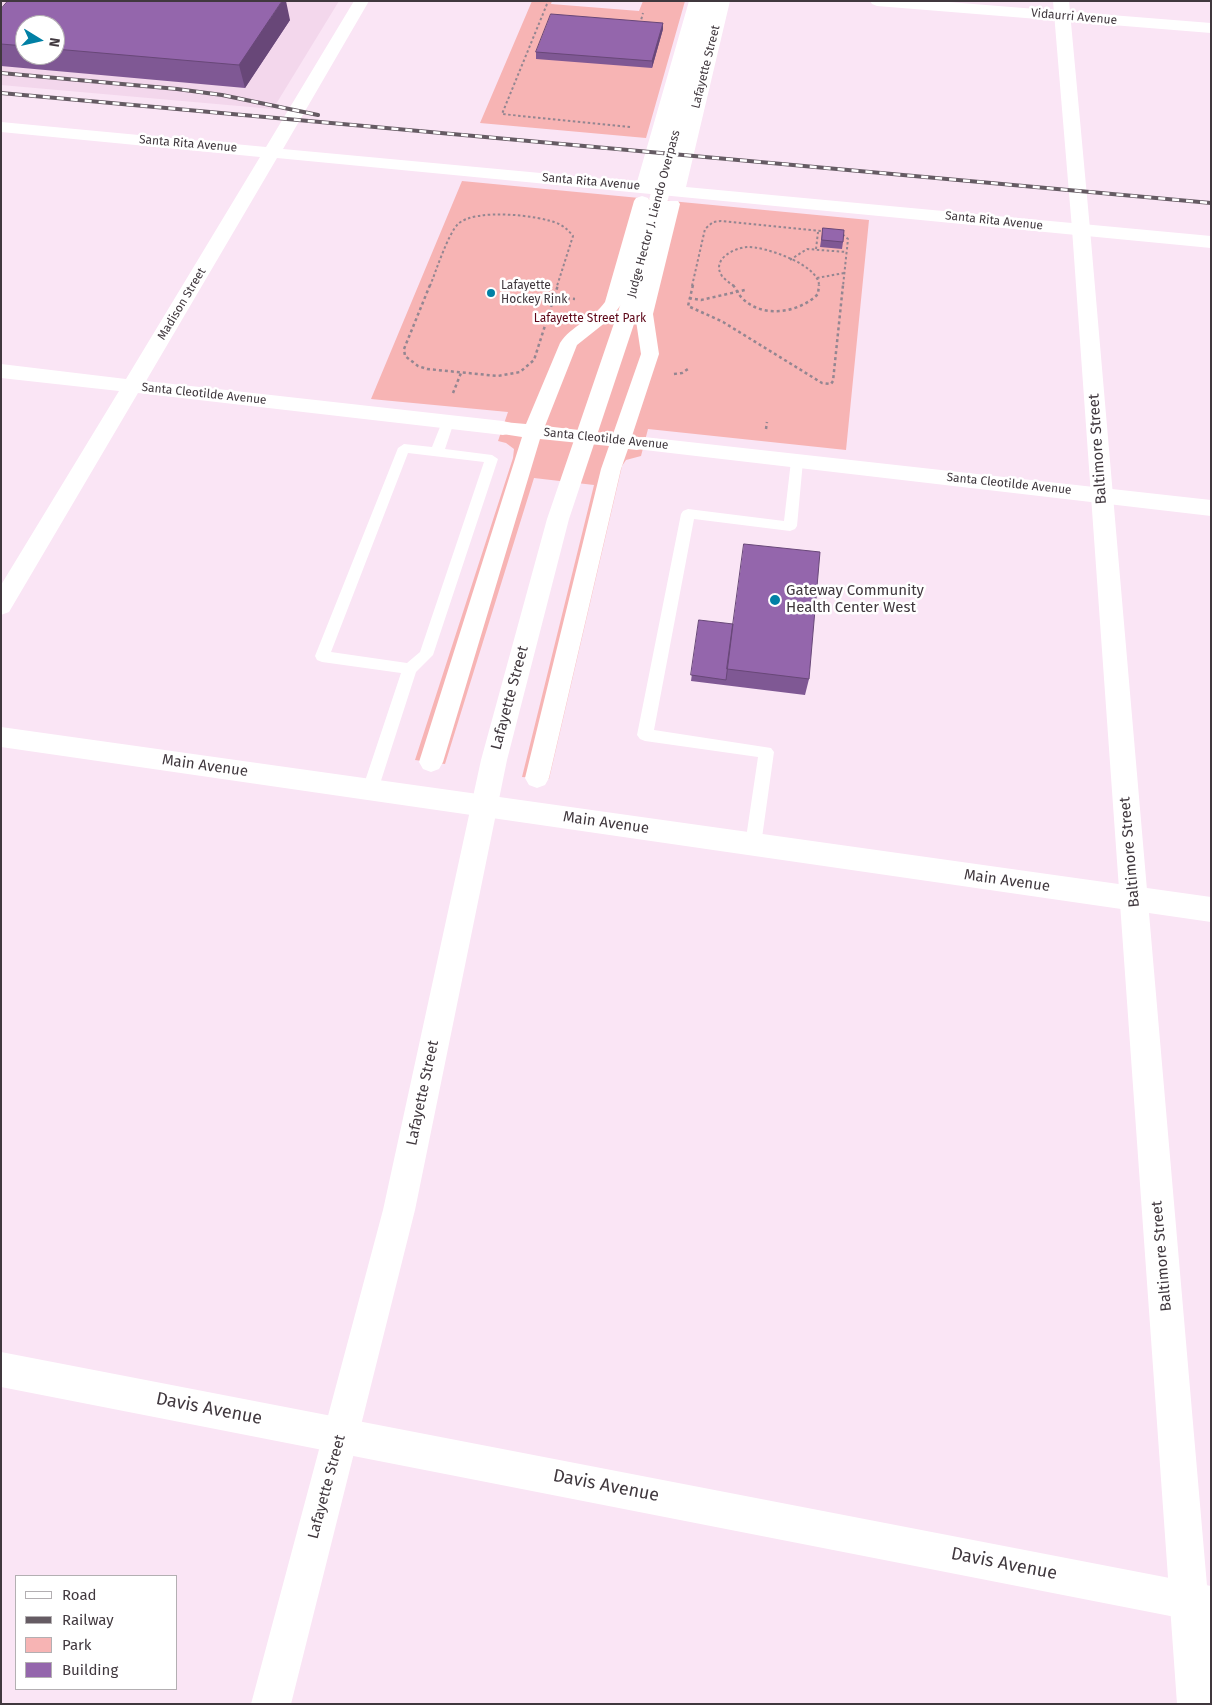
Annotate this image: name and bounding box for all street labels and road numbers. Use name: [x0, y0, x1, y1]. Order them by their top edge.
street label: Vidaurri Avenue: [1030, 6, 1118, 28]
street label: Lafayette Street: [689, 24, 723, 110]
street label: Judge Hector J. Liendo Overpass: [625, 129, 683, 299]
street label: Santa Rita Avenue: [138, 133, 238, 155]
street label: Santa Rita Avenue: [541, 171, 641, 193]
street label: Santa Rita Avenue: [944, 209, 1044, 233]
street label: Madison Street: [155, 265, 209, 343]
street label: Santa Cleotilde Avenue: [141, 380, 267, 408]
street label: Baltimore Street: [1085, 393, 1111, 505]
street label: Santa Cleotilde Avenue: [543, 425, 669, 453]
street label: Santa Cleotilde Avenue: [946, 470, 1072, 498]
street label: Lafayette Street: [487, 644, 533, 752]
street label: Main Avenue: [161, 751, 249, 781]
street label: Baltimore Street: [1116, 796, 1144, 908]
street label: Main Avenue: [562, 808, 650, 838]
street label: Main Avenue: [963, 866, 1051, 896]
street label: Lafayette Street: [403, 1039, 443, 1147]
street label: Baltimore Street: [1148, 1200, 1176, 1312]
street label: Davis Avenue: [154, 1388, 264, 1430]
street label: Lafayette Street: [304, 1433, 350, 1541]
street label: Davis Avenue: [551, 1465, 661, 1507]
street label: Davis Avenue: [949, 1543, 1059, 1585]

